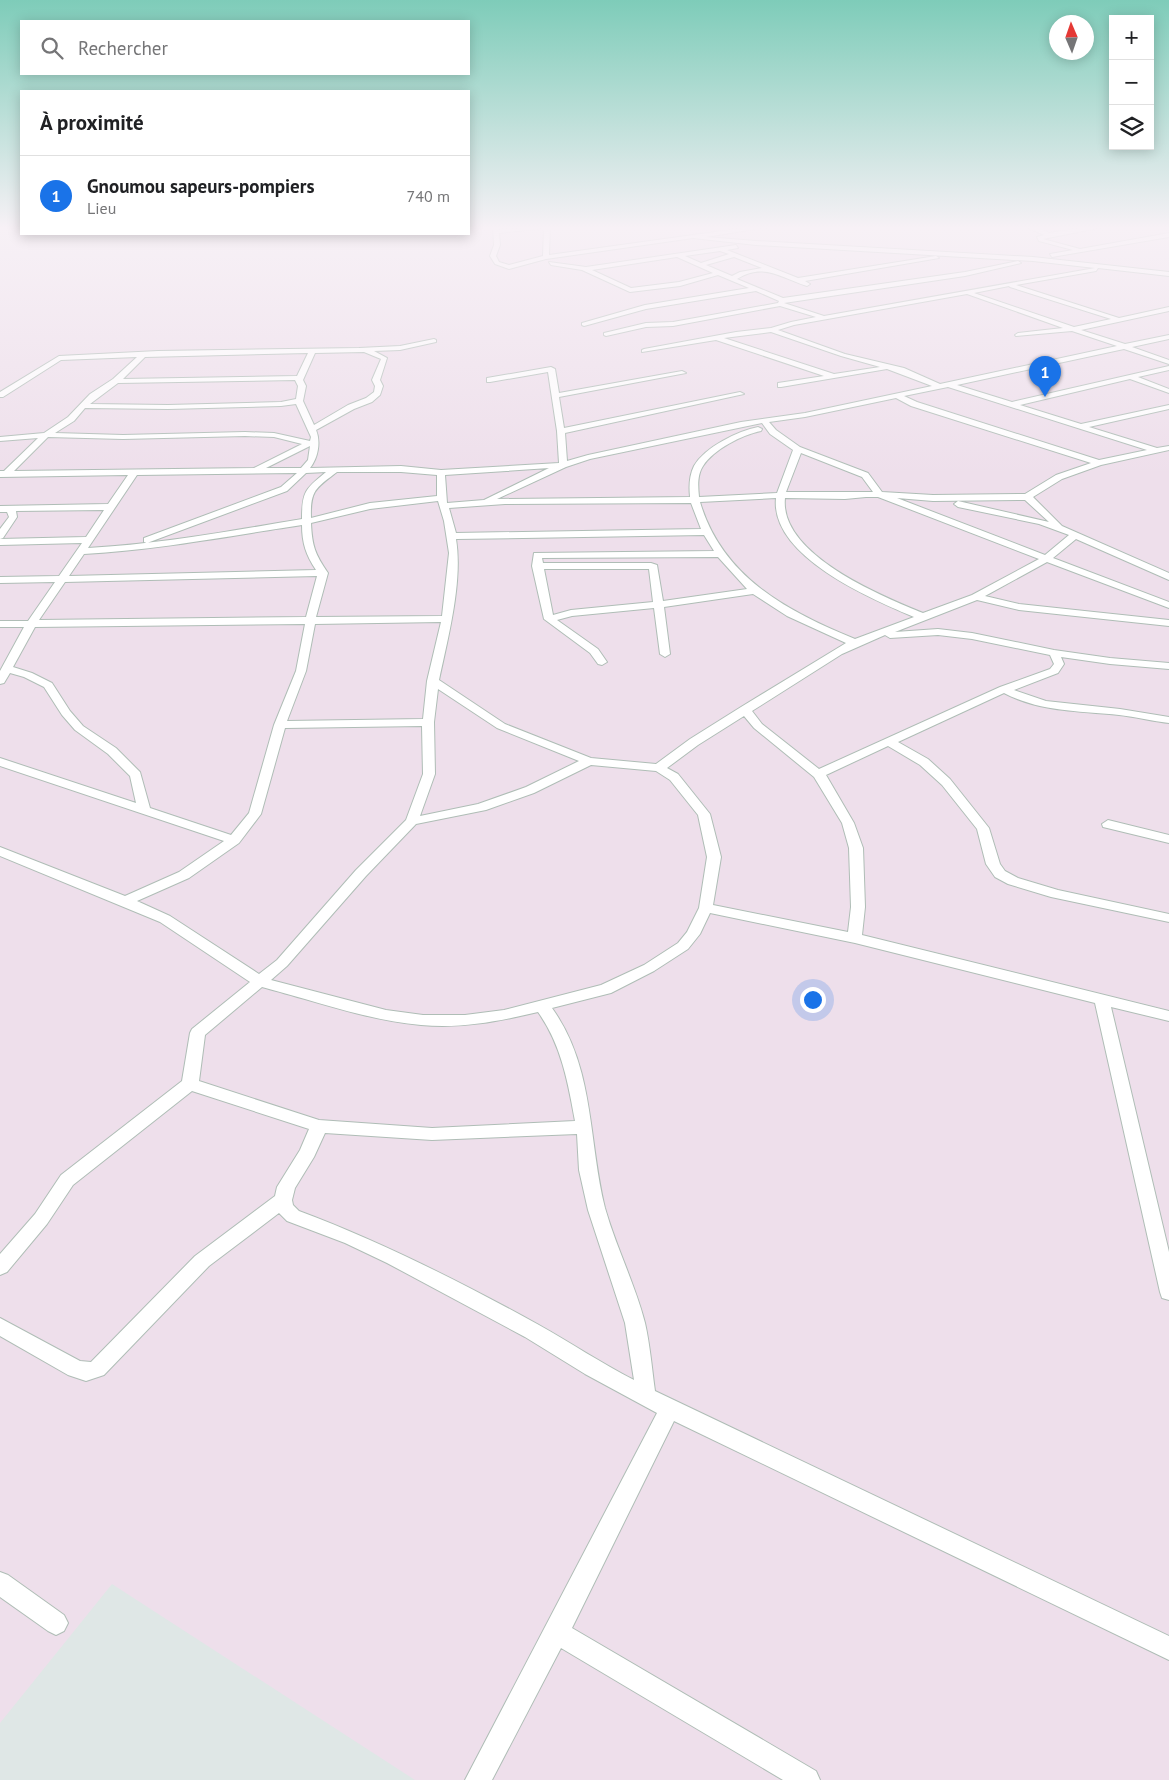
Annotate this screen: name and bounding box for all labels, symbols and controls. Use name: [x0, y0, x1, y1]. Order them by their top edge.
north arrow: [1049, 15, 1094, 60]
map controls: [1109, 15, 1154, 150]
button: +: [1109, 15, 1154, 60]
search box: [20, 20, 470, 75]
icon: search: [38, 34, 66, 62]
text: Rechercher: [78, 36, 168, 60]
button: −: [1109, 60, 1154, 105]
button: layers: [1109, 105, 1154, 150]
text: À proximité: [40, 109, 144, 136]
text: Gnoumou sapeurs-pompiers: [87, 174, 314, 198]
text: 1: [51, 186, 61, 206]
text: 740 m: [407, 186, 450, 206]
text: Lieu: [87, 198, 116, 218]
pin: 1: [1029, 356, 1061, 397]
your location: [800, 987, 826, 1013]

